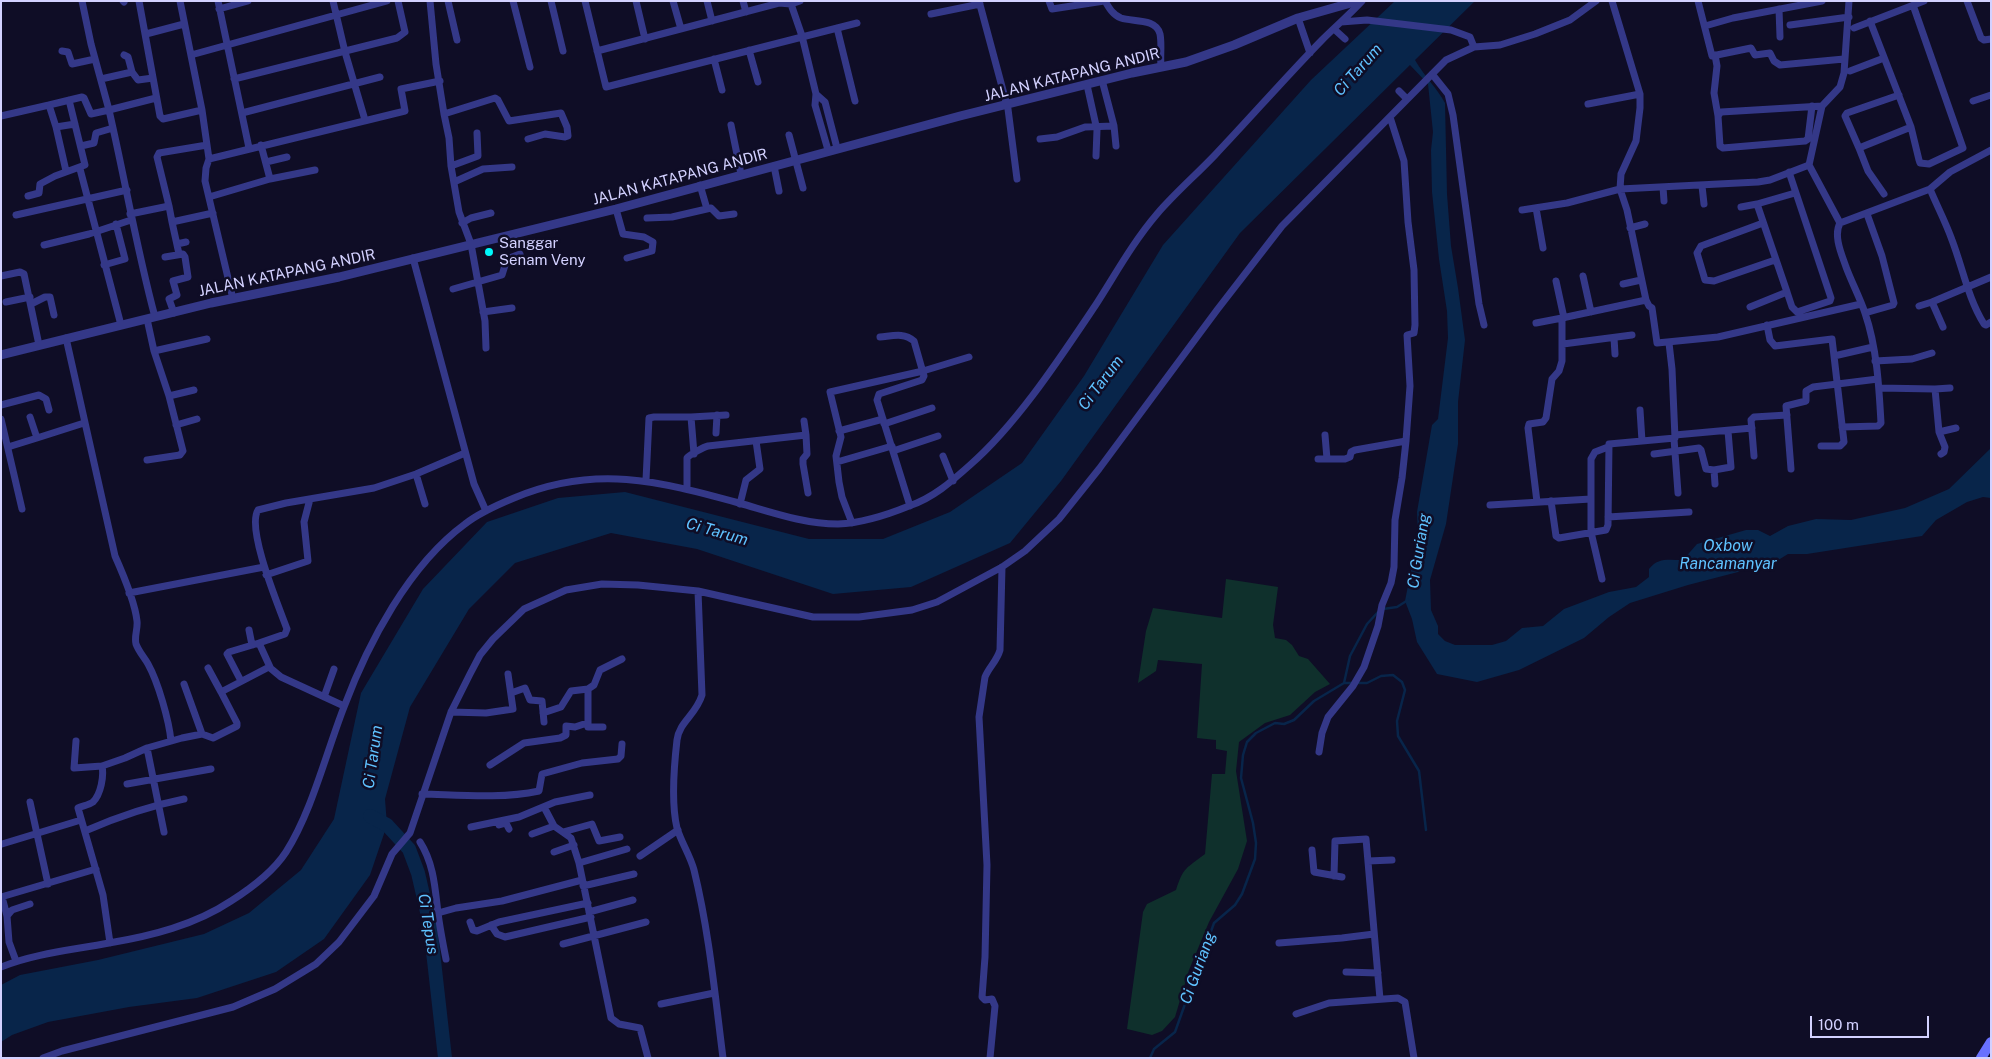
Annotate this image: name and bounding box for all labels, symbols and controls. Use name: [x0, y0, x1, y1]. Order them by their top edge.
water label: Ci Tarum: [1330, 40, 1386, 100]
street label: JALAN KATAPANG ANDIR: [982, 44, 1162, 106]
street label: JALAN KATAPANG ANDIR: [591, 145, 769, 209]
place label: Sanggar Senam Veny: [499, 234, 585, 269]
street label: JALAN KATAPANG ANDIR: [197, 245, 377, 301]
marker: Sanggar Senam Veny: [483, 246, 495, 258]
water label: Ci Tarum: [1074, 352, 1128, 414]
water label: Ci Guriang: [1404, 512, 1434, 590]
water label: Ci Tarum: [684, 514, 750, 550]
water label: Oxbow Rancamanyar: [1679, 536, 1777, 574]
water label: Ci Tarum: [359, 724, 387, 790]
water label: Ci Tepus: [414, 892, 442, 956]
water label: Ci Guriang: [1176, 929, 1220, 1007]
scale bar: [1812, 1006, 1931, 1038]
text: 100 m: [1818, 1016, 1859, 1033]

